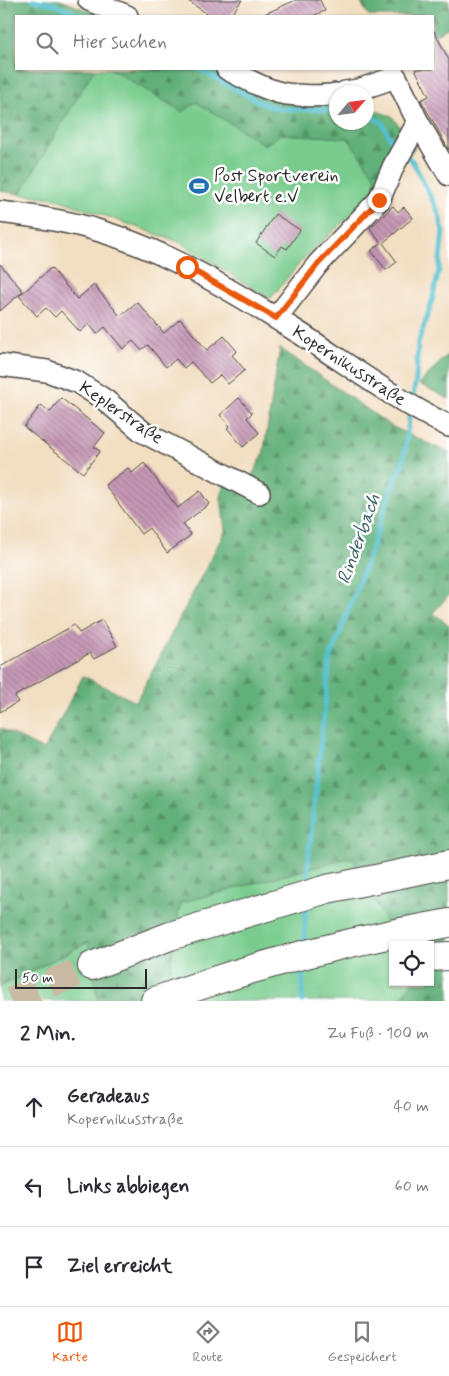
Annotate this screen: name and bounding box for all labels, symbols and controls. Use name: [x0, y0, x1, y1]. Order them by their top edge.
search box: [15, 15, 434, 70]
icon: search: [33, 29, 61, 57]
text: Hier suchen: [73, 30, 167, 55]
north arrow: [329, 85, 374, 130]
place label: Post Sportverein Velbert e.V: [214, 164, 339, 209]
sports icon: Post Sportverein Velbert e.V: [188, 175, 210, 197]
route end: [368, 189, 391, 212]
route start: [176, 256, 199, 279]
street label: Kopernikusstraße: [287, 320, 411, 412]
street label: Keplerstraße: [74, 376, 168, 450]
water label: Rinderbach: [331, 490, 387, 587]
map controls: [389, 941, 434, 986]
button: locate: [389, 941, 434, 986]
scale bar: [15, 966, 148, 989]
text: 50 m: [22, 969, 53, 987]
text: 2 Min.: [20, 1020, 75, 1048]
text: Zu Fuß · 100 m: [327, 1023, 429, 1044]
text: Geradeaus: [67, 1084, 149, 1109]
icon: ahead: [20, 1093, 48, 1121]
text: 40 m: [393, 1096, 429, 1117]
text: Kopernikusstraße: [67, 1109, 184, 1130]
icon: left: [20, 1173, 48, 1201]
text: Links abbiegen: [67, 1174, 189, 1199]
text: 60 m: [395, 1176, 429, 1197]
icon: arrive: [20, 1253, 48, 1281]
text: Ziel erreicht: [67, 1254, 172, 1279]
tab: Karte: [52, 1318, 88, 1366]
tab: Route: [192, 1318, 223, 1366]
tab: Gespeichert: [327, 1318, 397, 1366]

